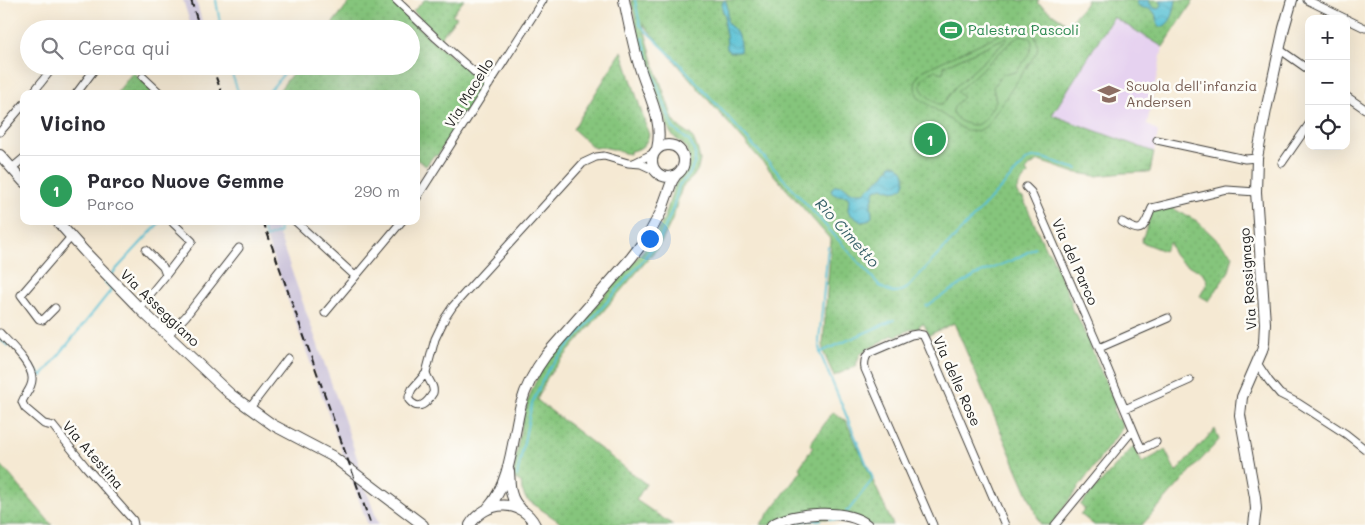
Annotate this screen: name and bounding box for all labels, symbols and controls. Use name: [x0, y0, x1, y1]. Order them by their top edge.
map controls: [1305, 15, 1350, 150]
button: +: [1305, 15, 1350, 60]
sports icon: Palestra Pascoli: [938, 17, 964, 43]
search box: [20, 20, 420, 75]
place label: Palestra Pascoli: [968, 20, 1079, 39]
icon: search: [38, 34, 66, 62]
text: Cerca qui: [78, 35, 170, 60]
street label: Via Macello: [440, 54, 497, 131]
button: −: [1305, 60, 1350, 105]
place label: Scuola dell'infanzia Andersen: [1126, 76, 1257, 111]
school or university icon: Scuola dell'infanzia Andersen: [1096, 81, 1122, 107]
button: locate: [1305, 105, 1350, 150]
text: Vicino: [40, 109, 105, 136]
pin: 1: [914, 120, 946, 158]
text: Parco Nuove Gemme: [87, 168, 284, 193]
text: 1: [52, 180, 60, 201]
text: 290 m: [354, 180, 400, 201]
text: Parco: [87, 193, 134, 214]
water label: Rio Cimetto: [811, 193, 884, 271]
street label: Via del Parco: [1048, 216, 1103, 308]
your location: [637, 226, 663, 252]
street label: Via Rossignago: [1234, 227, 1261, 331]
street label: Via Asseggiano: [116, 265, 204, 351]
street label: Via delle Rose: [929, 333, 986, 429]
street label: Via Atestina: [58, 416, 128, 493]

